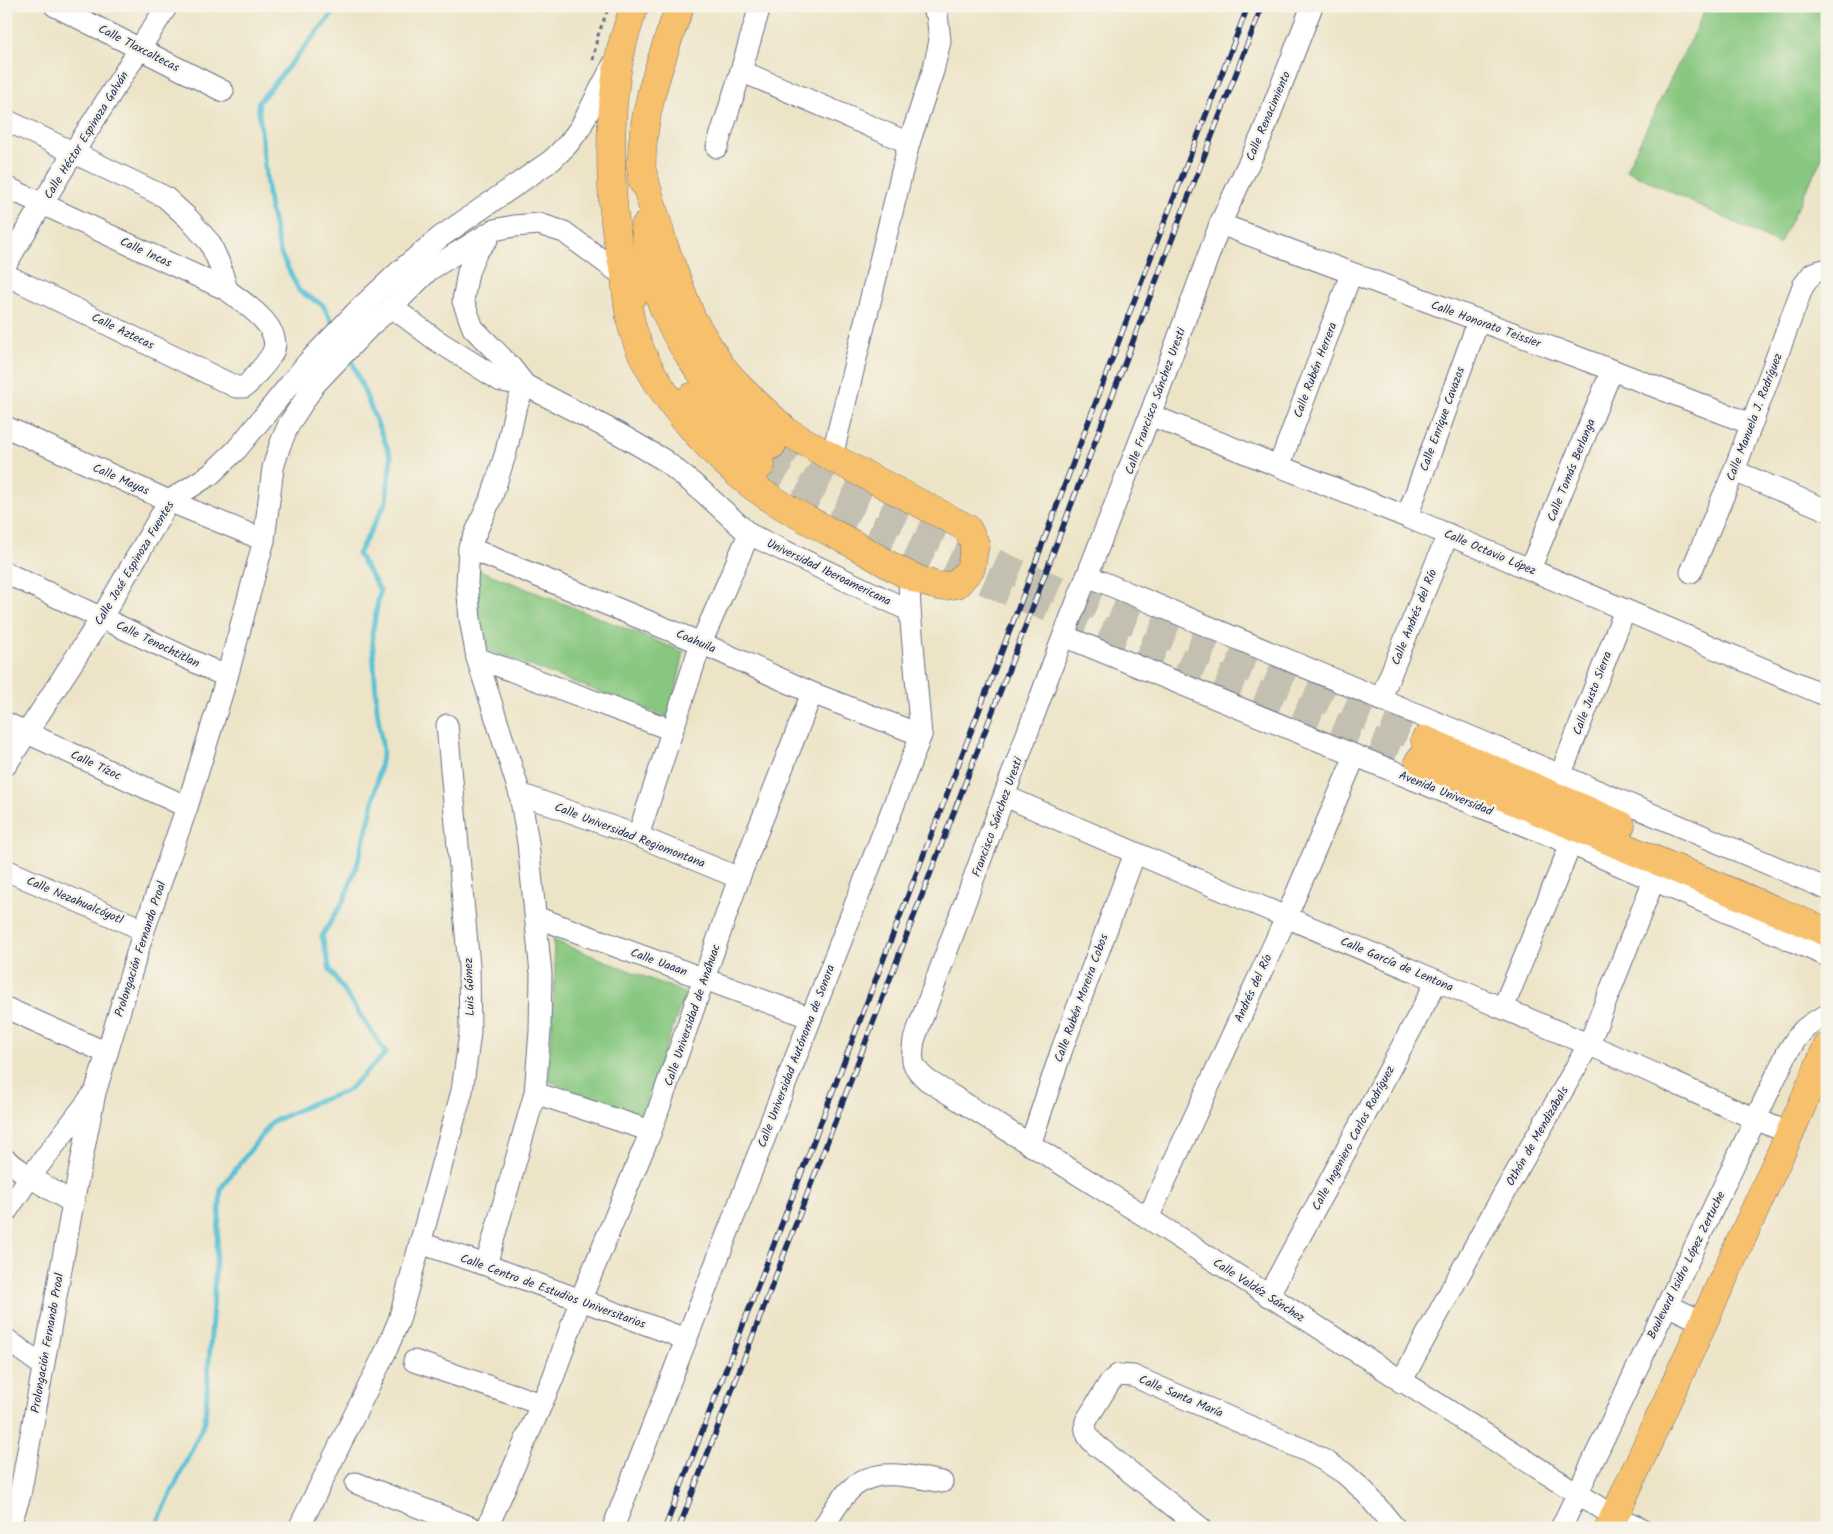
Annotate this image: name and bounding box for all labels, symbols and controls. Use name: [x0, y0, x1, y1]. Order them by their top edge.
street label: Calle Tlaxcaltecas: [95, 20, 183, 77]
street label: Calle Héctor Espinoza Galván: [39, 68, 134, 203]
street label: Calle Renacimiento: [1241, 68, 1296, 164]
street label: Calle Incas: [117, 232, 175, 273]
street label: Calle Honorato Teissier: [1428, 296, 1544, 354]
street label: Calle Aztecas: [88, 308, 157, 355]
street label: Calle Rubén Herrera: [1289, 319, 1343, 421]
street label: Calle Francisco Sánchez Uresti: [1120, 324, 1191, 477]
street label: Calle Manuela J. Rodríguez: [1721, 350, 1788, 484]
street label: Calle Enrique Cavazos: [1415, 364, 1470, 474]
street label: Calle Tomás Berlanga: [1542, 416, 1601, 524]
street label: Calle Mayas: [89, 458, 152, 500]
street label: Calle José Espinoza Fuentes: [90, 497, 179, 629]
street label: Calle Octavio López: [1441, 524, 1539, 580]
street label: Universidad Iberoamericana: [763, 534, 895, 611]
street label: Calle Andrés del Río: [1387, 566, 1442, 668]
street label: Calle Tenochtitlan: [113, 616, 203, 673]
street label: Coahuila: [673, 625, 719, 659]
street label: Calle Justo Sierra: [1568, 648, 1617, 738]
street label: Calle Tízoc: [67, 745, 124, 786]
street label: Francisco Sánchez Uresti: [967, 754, 1028, 880]
street label: Avenida Universidad: [1396, 766, 1497, 821]
street label: Calle Universidad Regiomontana: [552, 798, 708, 873]
street label: Calle Nezahualcóyotl: [23, 871, 126, 929]
street label: Prolongación Fernando Proal: [110, 879, 171, 1019]
street label: Calle Rubén Moreira Cobos: [1049, 931, 1114, 1065]
street label: Calle García de Lentona: [1337, 932, 1457, 997]
street label: Calle Universidad de Anáhuac: [659, 942, 726, 1089]
street label: Calle Uaaan: [628, 943, 690, 982]
street label: Andrés del Río: [1229, 951, 1278, 1025]
street label: Luis Gómez: [459, 958, 480, 1016]
street label: Calle Universidad Autónoma de Sonora: [753, 962, 840, 1150]
street label: Calle Ingeniero Carlos Rodríguez: [1307, 1062, 1400, 1214]
street label: Othón de Mendizábals: [1501, 1083, 1574, 1190]
street label: Boulevard Isidro López Zertuche: [1642, 1188, 1731, 1342]
street label: Calle Centro de Estudios Universitarios: [457, 1249, 648, 1334]
street label: Calle Valdéz Sánchez: [1209, 1254, 1308, 1327]
street label: Prolongación Fernando Proal: [26, 1272, 69, 1414]
street label: Calle Santa María: [1136, 1370, 1226, 1423]

